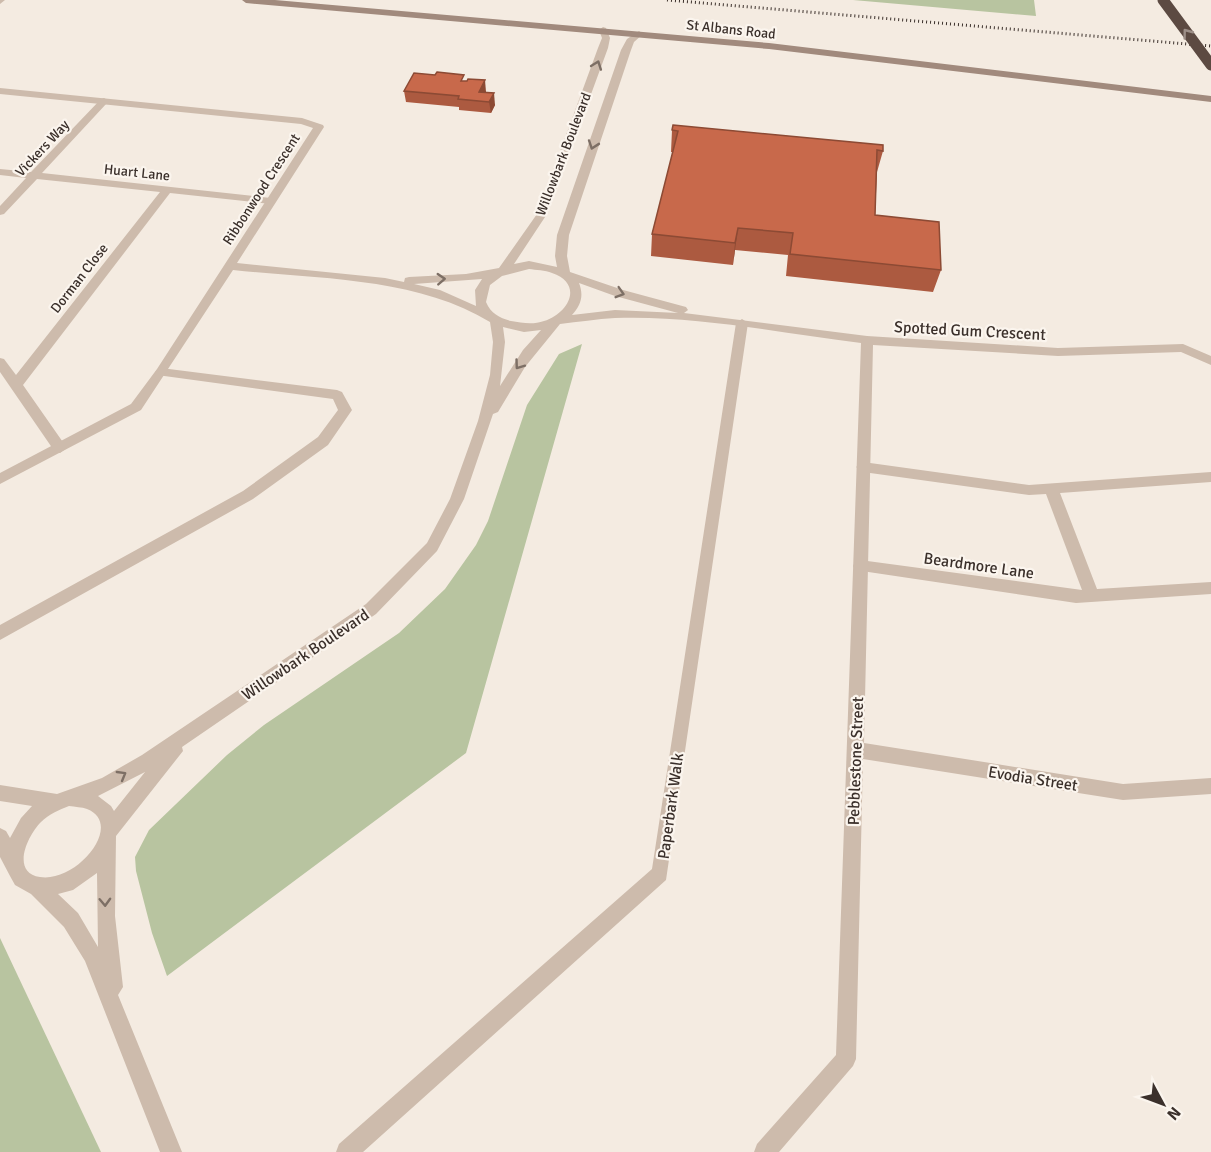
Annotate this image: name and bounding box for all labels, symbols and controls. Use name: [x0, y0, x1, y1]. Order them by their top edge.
street label: St Albans Road: [686, 16, 776, 43]
one-way arrow: [1183, 28, 1194, 39]
one-way arrow: [589, 60, 602, 71]
street label: Willowbark Boulevard: [532, 90, 595, 218]
street label: Vickers Way: [12, 116, 73, 180]
street label: Ribbonwood Crescent: [219, 130, 304, 248]
one-way arrow: [588, 139, 601, 150]
street label: Huart Lane: [103, 161, 171, 184]
street label: Dorman Close: [47, 240, 112, 316]
one-way arrow: [437, 273, 446, 286]
one-way arrow: [614, 286, 625, 298]
street label: Spotted Gum Crescent: [894, 317, 1047, 345]
one-way arrow: [515, 359, 526, 370]
street label: Beardmore Lane: [922, 548, 1035, 584]
street label: Willowbark Boulevard: [238, 605, 373, 705]
street label: Pebblestone Street: [844, 696, 868, 826]
street label: Paperbark Walk: [654, 752, 688, 861]
street label: Evodia Street: [987, 762, 1079, 796]
one-way arrow: [116, 771, 127, 783]
one-way arrow: [98, 897, 111, 906]
north arrow: [1133, 1074, 1193, 1134]
text: N: [1162, 1102, 1185, 1124]

